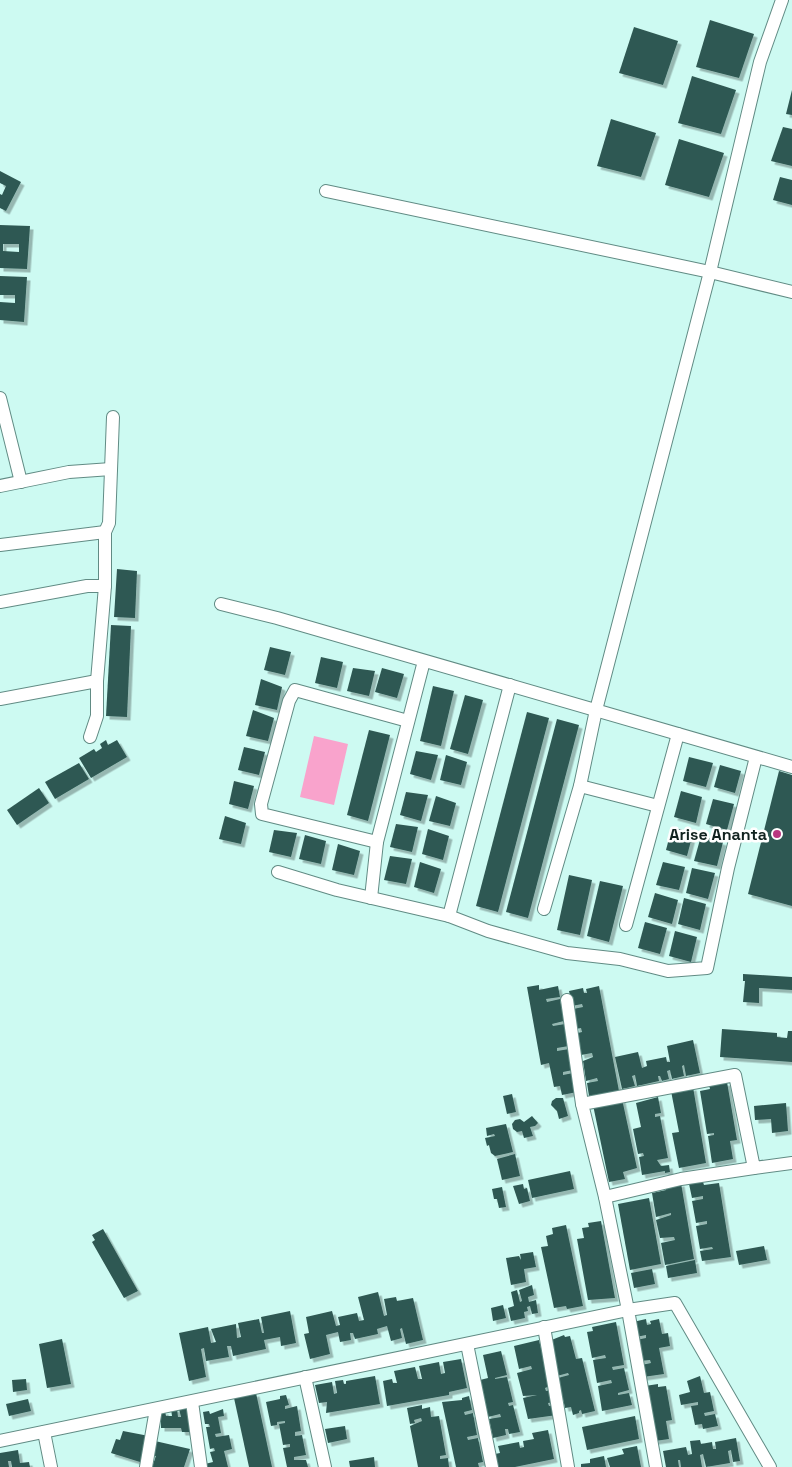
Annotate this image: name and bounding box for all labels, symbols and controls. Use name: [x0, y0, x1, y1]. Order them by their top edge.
place label: Arise Ananta: [669, 824, 767, 845]
marker: Arise Ananta: [771, 828, 783, 840]

